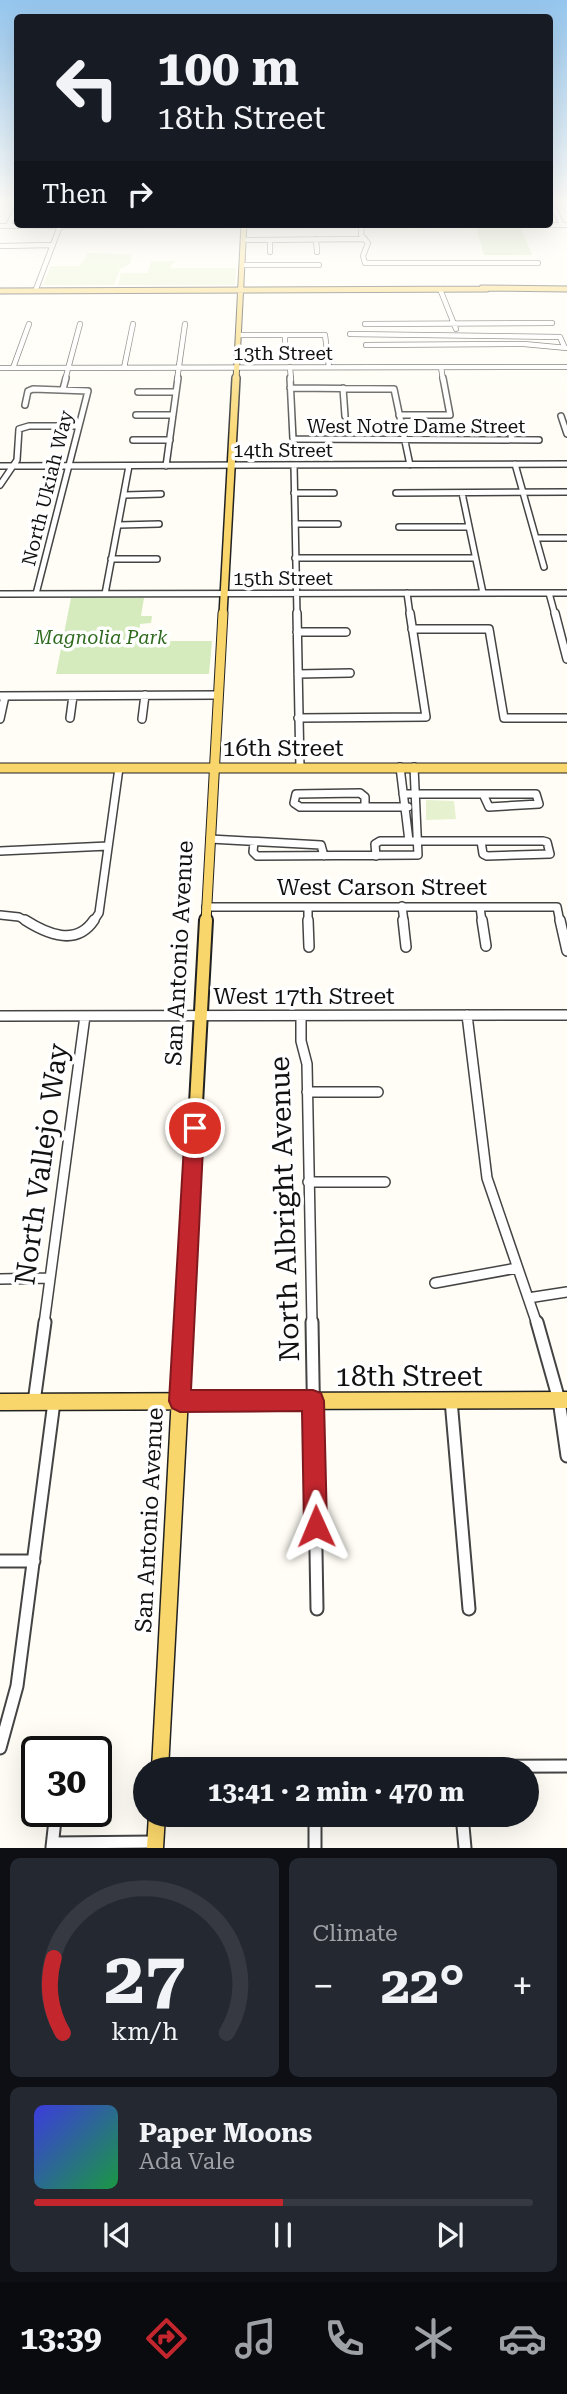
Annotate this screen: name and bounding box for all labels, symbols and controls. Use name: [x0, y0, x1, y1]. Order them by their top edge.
text: 100 m: [157, 40, 299, 97]
icon: left: [42, 42, 133, 133]
text: 18th Street: [157, 99, 325, 137]
icon: right: [121, 175, 159, 213]
text: Then: [42, 179, 107, 209]
street label: 13th Street: [233, 342, 333, 365]
street label: North Ukiah Way: [17, 407, 78, 568]
street label: West Notre Dame Street: [307, 415, 525, 438]
street label: 14th Street: [233, 439, 333, 462]
street label: 15th Street: [233, 567, 333, 590]
park label: Magnolia Park: [34, 626, 168, 649]
street label: 16th Street: [223, 735, 344, 762]
street label: San Antonio Avenue: [160, 840, 199, 1066]
street label: West Carson Street: [277, 874, 488, 901]
street label: West 17th Street: [213, 983, 395, 1010]
street label: North Vallejo Way: [8, 1041, 75, 1287]
street label: North Albright Avenue: [263, 1056, 306, 1362]
pin: [165, 1098, 225, 1158]
icon: arrive: [176, 1109, 214, 1147]
street label: 18th Street: [335, 1360, 483, 1393]
street label: San Antonio Avenue: [130, 1407, 169, 1633]
position arrow: [279, 1489, 353, 1563]
speed limit sign: 30: [21, 1736, 112, 1827]
text: 13:41 · 2 min · 470 m: [208, 1777, 464, 1807]
text: Climate: [313, 1920, 398, 1947]
text: 27: [103, 1937, 185, 2022]
text: 22°: [381, 1955, 465, 2016]
text: −: [313, 1964, 334, 2008]
text: +: [512, 1964, 533, 2008]
text: km/h: [111, 2017, 178, 2046]
text: Paper Moons: [139, 2118, 312, 2148]
text: Ada Vale: [139, 2148, 235, 2175]
icon: previous: [98, 2216, 136, 2254]
icon: pause: [264, 2216, 302, 2254]
icon: next: [431, 2216, 469, 2254]
icon: directions: [142, 2314, 191, 2363]
icon: music: [231, 2314, 280, 2363]
icon: phone: [320, 2314, 369, 2363]
icon: climate: [409, 2314, 458, 2363]
icon: car: [498, 2314, 547, 2363]
text: 13:39: [20, 2319, 102, 2357]

